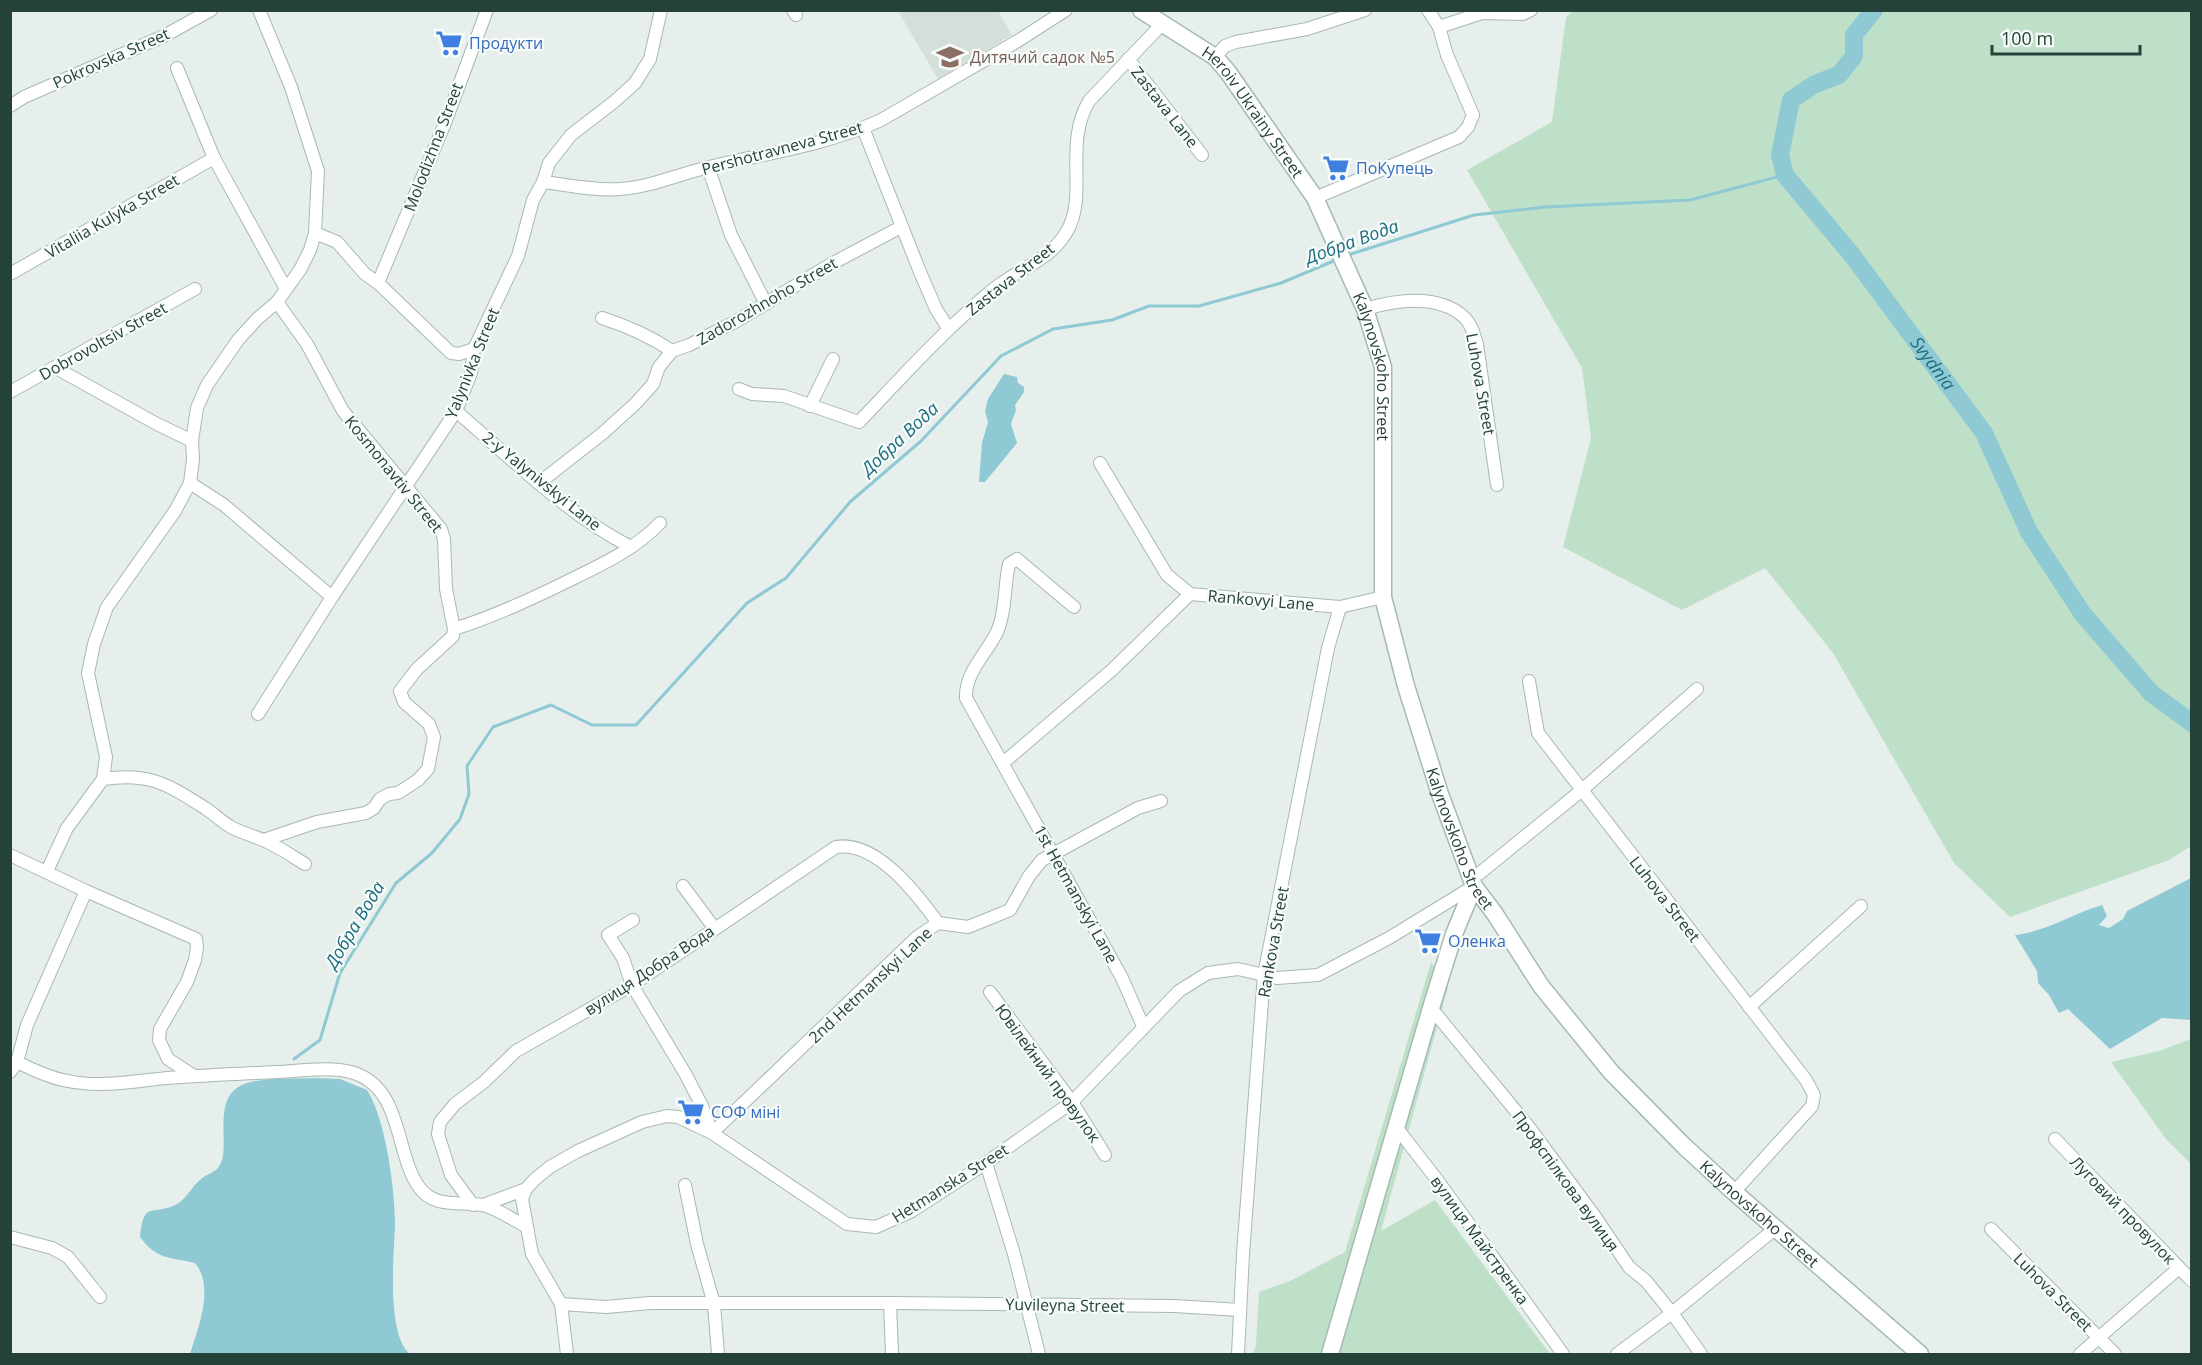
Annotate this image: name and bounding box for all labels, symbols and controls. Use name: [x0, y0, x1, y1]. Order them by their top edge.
scale bar: [1992, 18, 2140, 56]
street label: Pokrovska Street: [49, 22, 173, 94]
text: 100 m: [2001, 26, 2053, 50]
supermarket icon: Продукти: [434, 28, 464, 58]
place label: Продукти: [469, 32, 543, 54]
street label: Heroiv Ukrainy Street: [1198, 41, 1309, 182]
school or university icon: Дитячий садок №5: [935, 42, 965, 72]
place label: Дитячий садок №5: [970, 46, 1115, 68]
street label: Zastava Lane: [1126, 62, 1204, 152]
street label: Molodizhna Street: [398, 79, 468, 215]
street label: Pershotravneva Street: [699, 116, 865, 180]
supermarket icon: ПоКупець: [1321, 153, 1351, 183]
place label: ПоКупець: [1356, 157, 1433, 179]
street label: Vitaliia Kulyka Street: [41, 169, 183, 263]
water label: Добра Вода: [1300, 213, 1402, 270]
street label: Zastava Street: [961, 238, 1059, 320]
street label: Zadorozhnoho Street: [693, 252, 841, 350]
street label: Kalynovskoho Street: [1348, 289, 1394, 441]
street label: Dobrovoltsiv Street: [35, 297, 171, 385]
street label: Yalynivka Street: [440, 304, 504, 422]
street label: Luhova Street: [1461, 331, 1501, 437]
water label: Svydnia: [1906, 331, 1961, 395]
water label: Добра Вода: [854, 396, 943, 482]
street label: Kosmonavtiv Street: [340, 411, 448, 537]
street label: 2-y Yalynivskyi Lane: [478, 426, 606, 536]
street label: Rankovyi Lane: [1207, 584, 1315, 616]
street label: Kalynovskoho Street: [1421, 765, 1499, 914]
street label: 1st Hetmanskyi Lane: [1029, 821, 1123, 967]
street label: Luhova Street: [1625, 852, 1706, 947]
water label: Добра Вода: [318, 876, 390, 974]
street label: Rankova Street: [1252, 884, 1294, 999]
street label: вулиця Добра Вода: [580, 920, 718, 1020]
street label: 2nd Hetmanskyi Lane: [804, 922, 936, 1048]
supermarket icon: Оленка: [1413, 926, 1443, 956]
place label: Оленка: [1448, 930, 1506, 952]
street label: Ювілейний провулок: [990, 999, 1106, 1147]
supermarket icon: СОФ міні: [676, 1097, 706, 1127]
place label: СОФ міні: [711, 1101, 780, 1123]
street label: Профспілкова вулиця: [1507, 1106, 1625, 1256]
street label: Hetmanska Street: [887, 1138, 1013, 1228]
street label: Луговий провулок: [2065, 1151, 2181, 1270]
street label: Kalynovskoho Street: [1695, 1155, 1824, 1272]
street label: вулиця Майстренка: [1426, 1171, 1534, 1309]
street label: Luhova Street: [2009, 1248, 2098, 1337]
street label: Yuvileyna Street: [1005, 1293, 1125, 1317]

